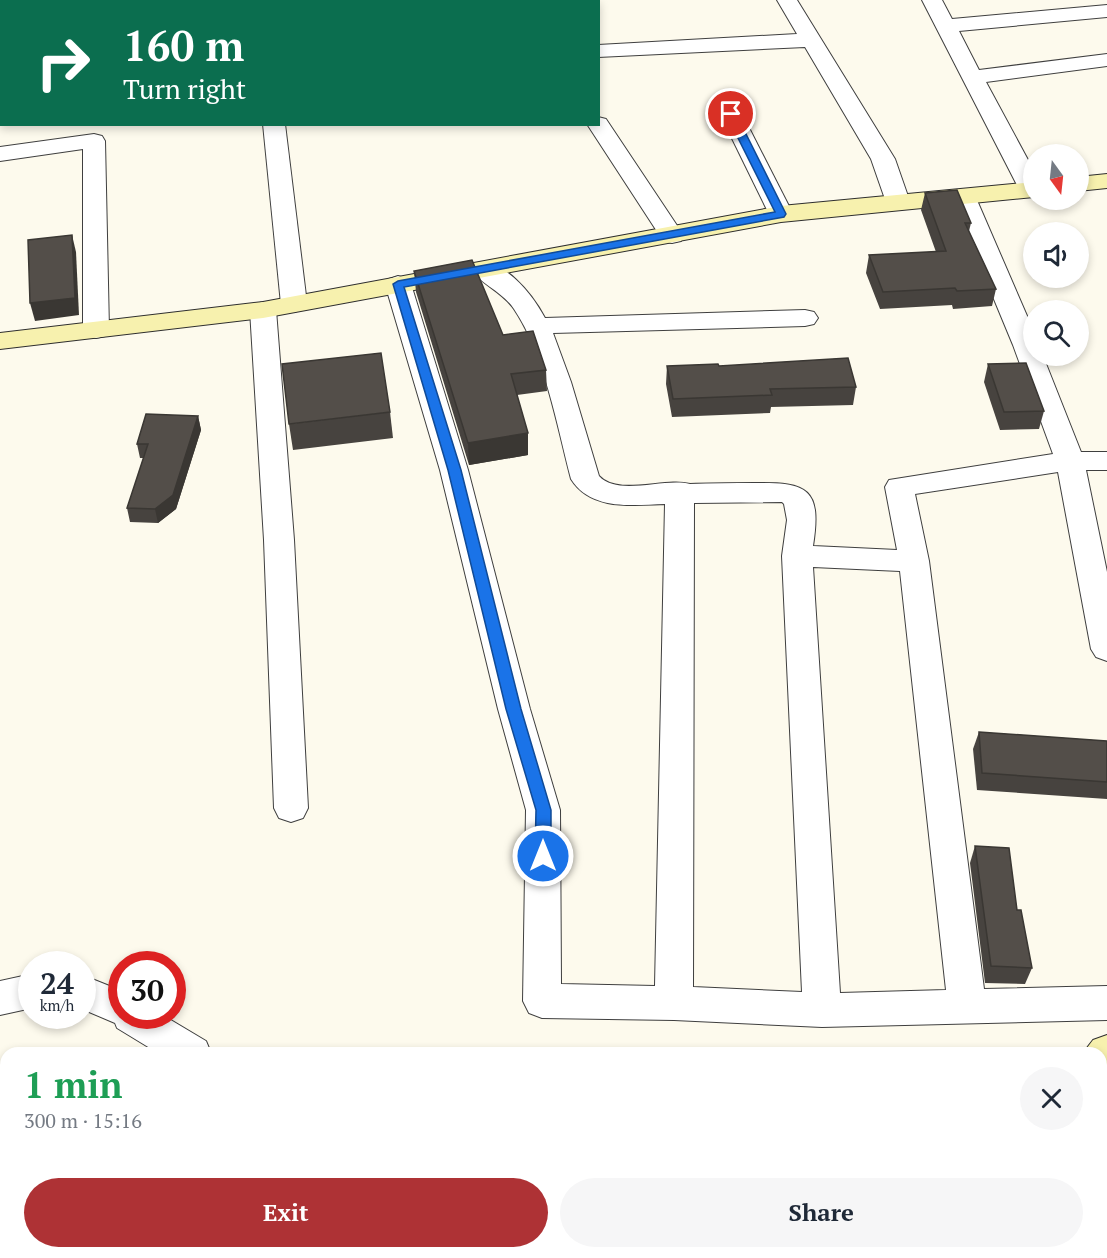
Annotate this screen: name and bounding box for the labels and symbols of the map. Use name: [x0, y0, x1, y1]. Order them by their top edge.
pin: [705, 88, 756, 139]
north arrow: [1023, 144, 1089, 210]
position arrow: [511, 824, 575, 888]
speed limit sign: 30: [108, 951, 186, 1029]

